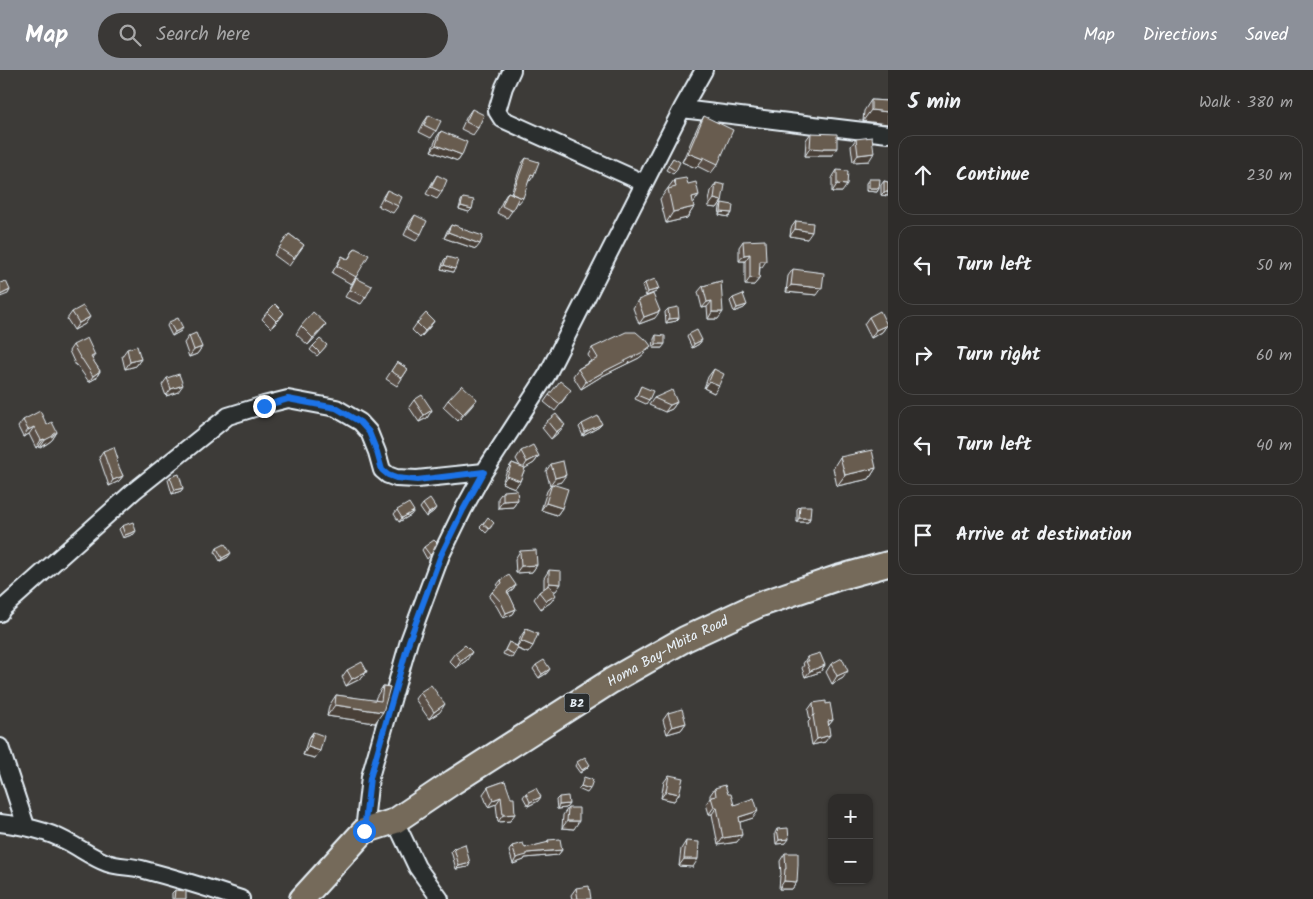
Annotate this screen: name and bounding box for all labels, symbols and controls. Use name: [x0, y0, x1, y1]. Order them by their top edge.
search box: [98, 13, 448, 58]
text: Map: [25, 16, 68, 55]
text: Search here: [156, 20, 250, 50]
icon: search: [116, 21, 144, 49]
text: Map: [1083, 21, 1115, 50]
text: Directions: [1143, 21, 1217, 50]
text: Saved: [1245, 21, 1288, 50]
text: 5 min: [908, 86, 961, 119]
text: Walk · 380 m: [1199, 90, 1293, 115]
text: Continue: [956, 160, 1029, 190]
icon: ahead: [909, 161, 937, 189]
text: 230 m: [1246, 163, 1292, 188]
text: Turn left: [956, 250, 1031, 280]
icon: left: [909, 251, 937, 279]
text: 50 m: [1256, 253, 1292, 278]
text: Turn right: [956, 340, 1041, 370]
icon: right: [909, 341, 937, 369]
text: 60 m: [1256, 343, 1292, 368]
route end: [253, 395, 276, 418]
text: Turn left: [956, 430, 1031, 460]
icon: left: [909, 431, 937, 459]
text: 40 m: [1256, 433, 1292, 458]
text: Arrive at destination: [956, 520, 1132, 550]
icon: arrive: [909, 521, 937, 549]
street label: Homa Bay-Mbita Road: [603, 610, 733, 693]
road number: B2: [564, 694, 590, 712]
map controls: [828, 794, 873, 884]
button: +: [828, 794, 873, 839]
route start: [353, 820, 376, 843]
button: −: [828, 839, 873, 884]

